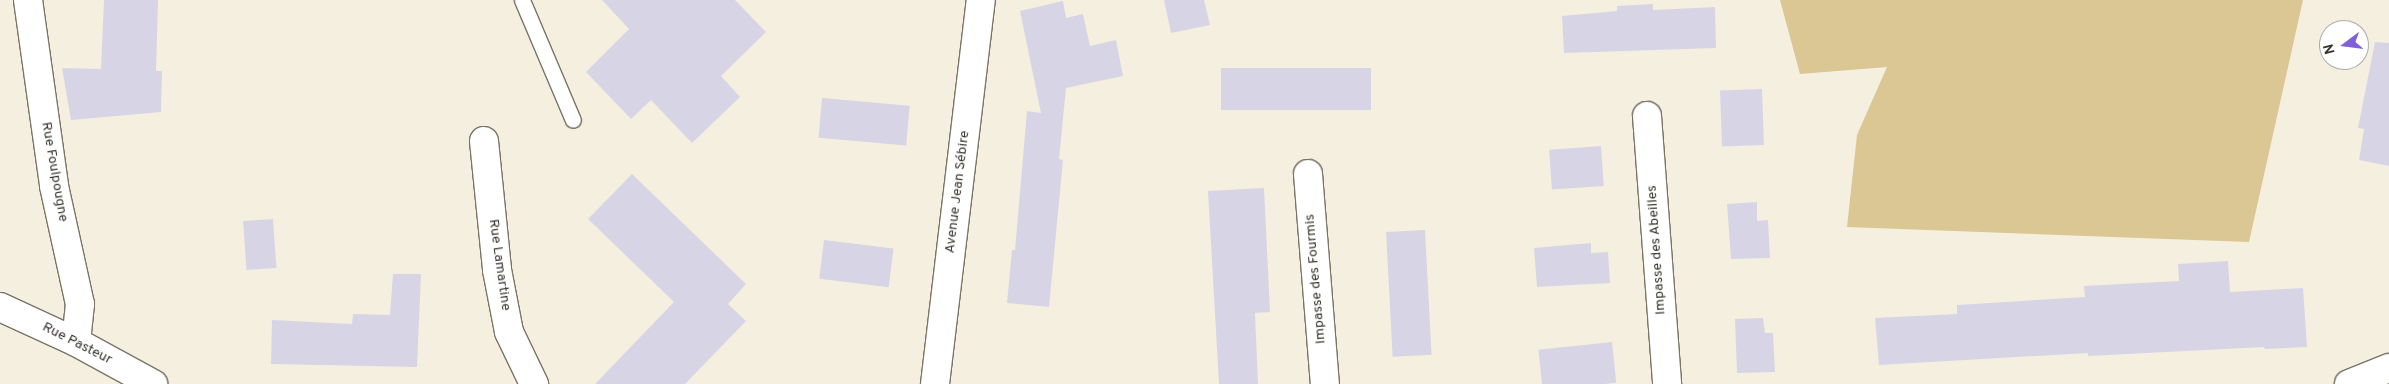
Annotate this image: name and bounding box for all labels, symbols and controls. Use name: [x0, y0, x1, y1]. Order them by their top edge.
north arrow: [2319, 20, 2369, 70]
text: N: [2320, 42, 2340, 56]
street label: Rue Foulpougne: [37, 121, 71, 223]
street label: Avenue Jean Sébire: [942, 130, 974, 254]
street label: Impasse des Abeilles: [1644, 184, 1670, 316]
street label: Impasse des Fourmis: [1302, 213, 1330, 345]
street label: Rue Lamartine: [484, 218, 514, 312]
street label: Rue Pasteur: [39, 319, 115, 369]

